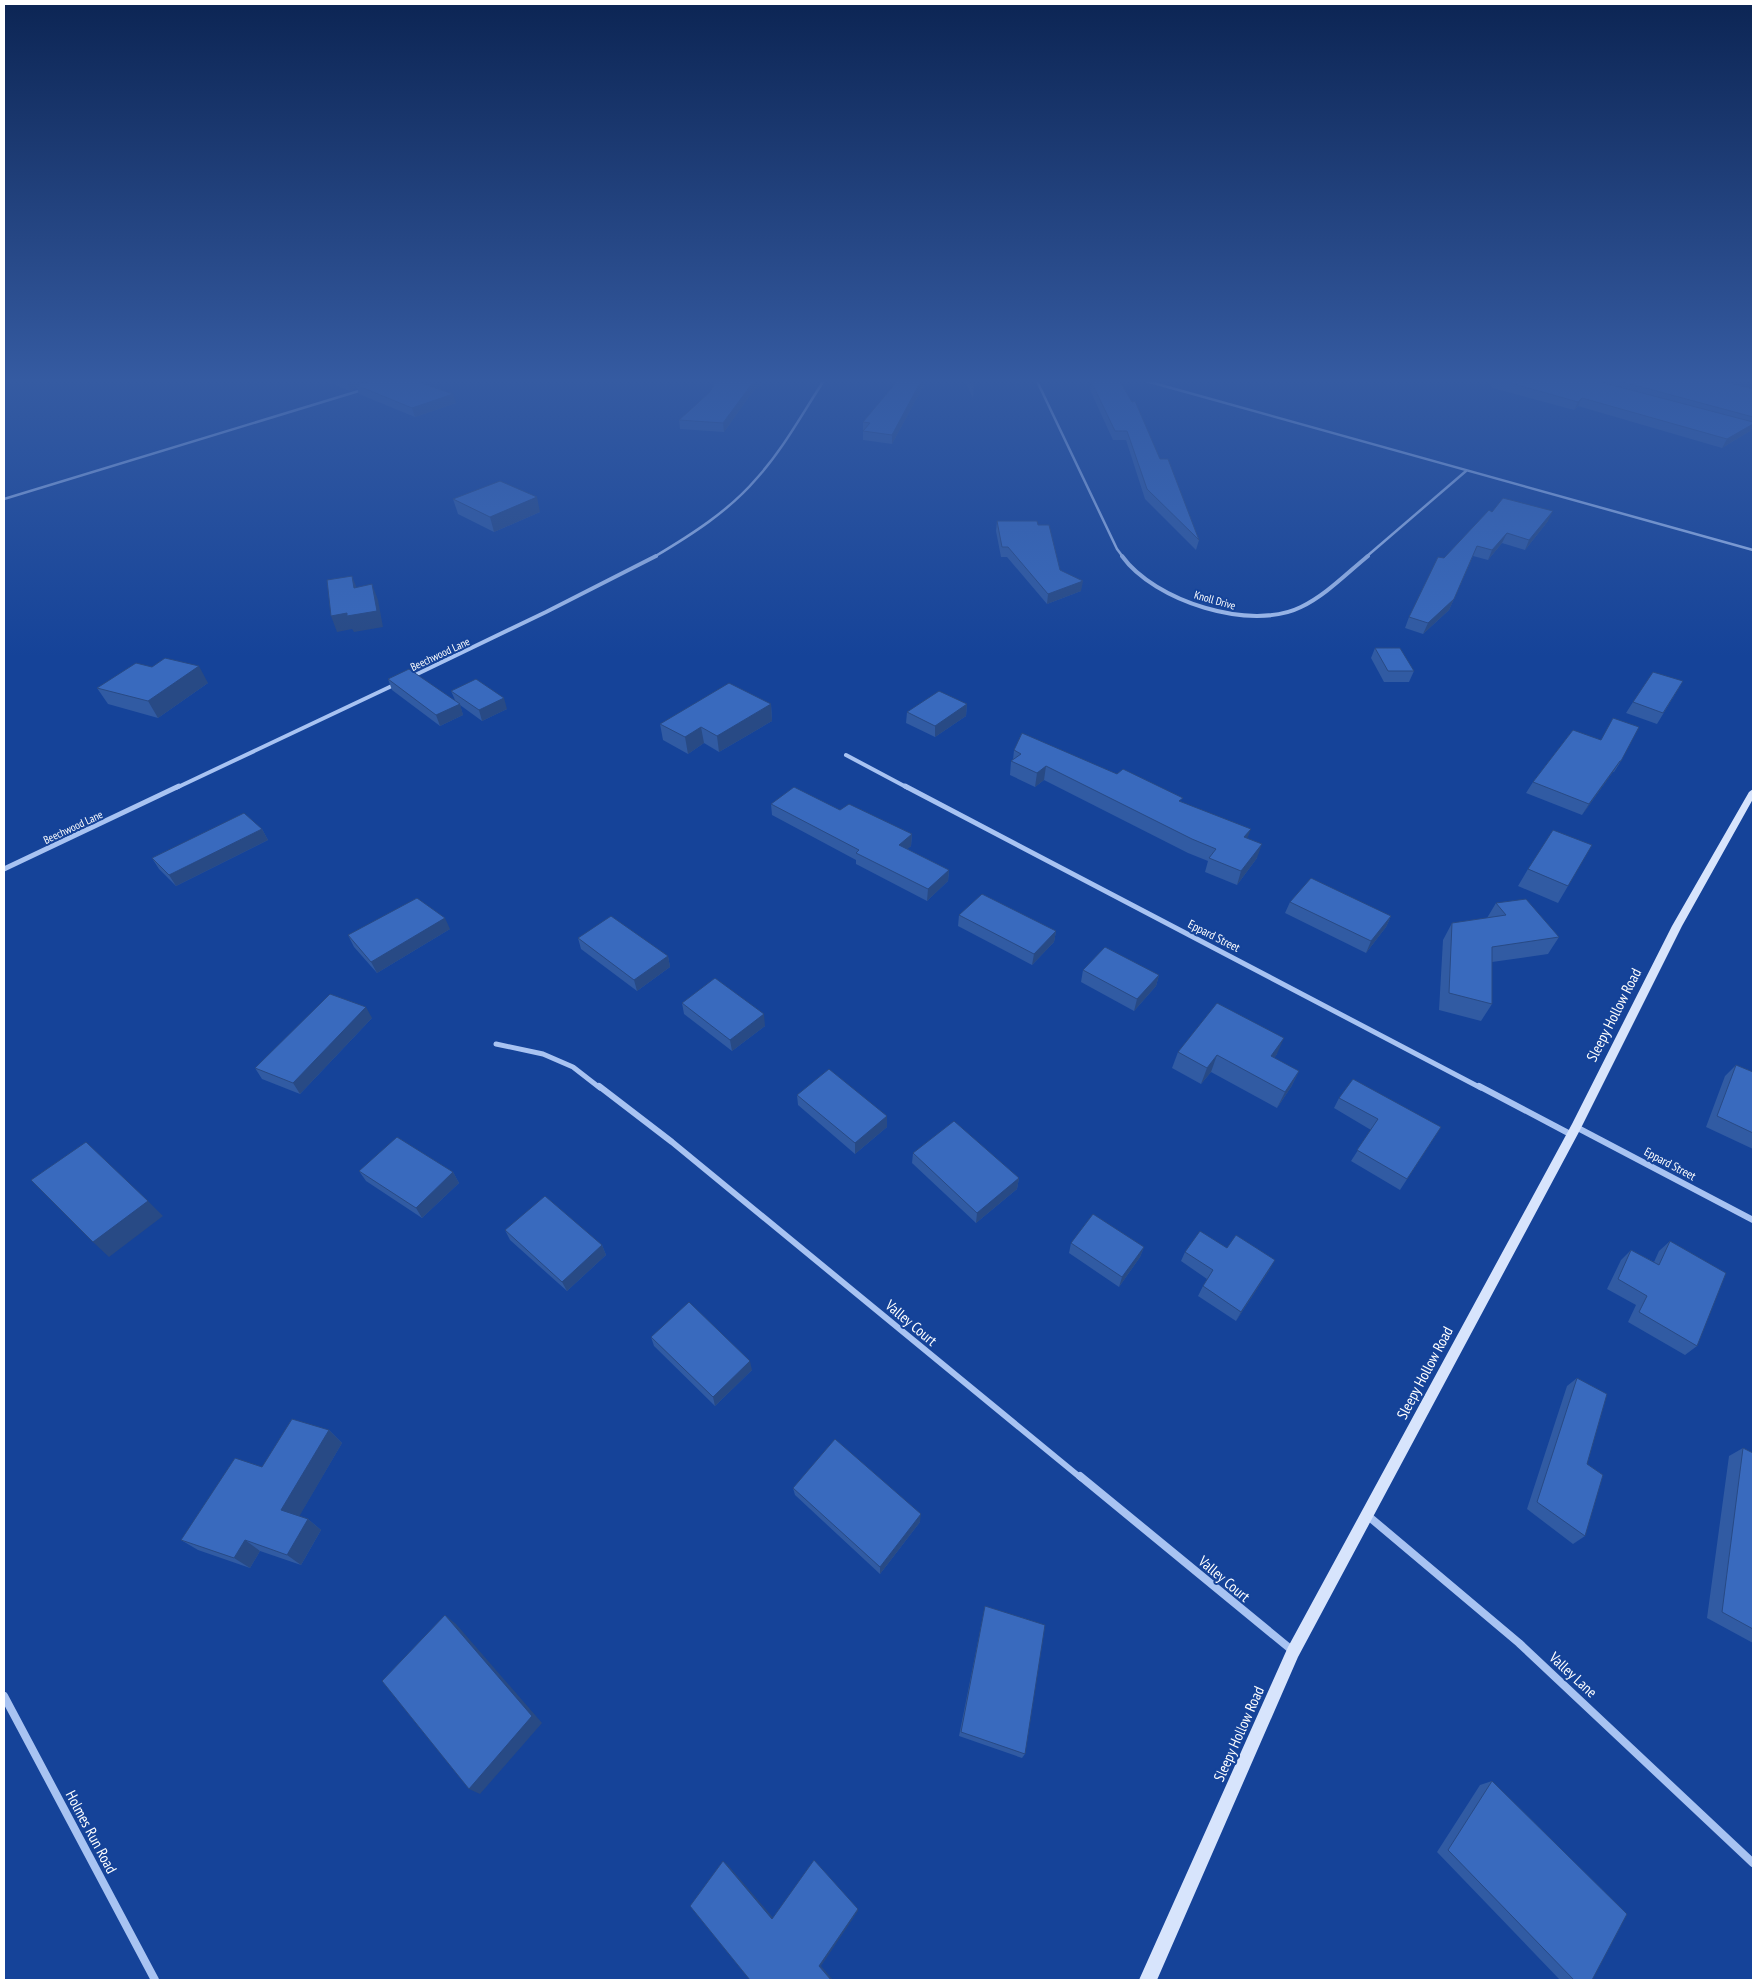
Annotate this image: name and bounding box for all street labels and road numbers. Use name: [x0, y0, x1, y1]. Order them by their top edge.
street label: Knoll Drive: [1193, 587, 1238, 613]
street label: Beechwood Lane: [408, 634, 472, 674]
street label: Beechwood Lane: [41, 807, 105, 847]
street label: Eppard Street: [1186, 916, 1243, 955]
street label: Sleepy Hollow Road: [1582, 965, 1645, 1065]
street label: Eppard Street: [1642, 1144, 1699, 1184]
street label: Valley Court: [881, 1295, 941, 1350]
street label: Sleepy Hollow Road: [1392, 1323, 1457, 1422]
street label: Valley Court: [1194, 1551, 1254, 1606]
street label: Valley Lane: [1545, 1647, 1601, 1702]
street label: Sleepy Hollow Road: [1209, 1683, 1268, 1784]
street label: Holmes Run Road: [62, 1787, 121, 1877]

